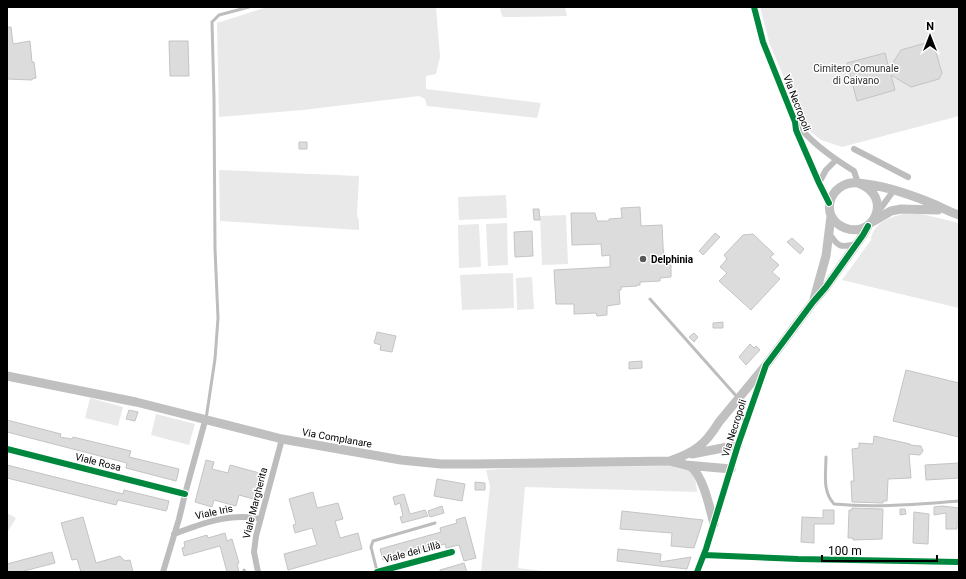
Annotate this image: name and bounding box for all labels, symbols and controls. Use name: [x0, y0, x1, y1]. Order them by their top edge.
north arrow: [910, 16, 950, 56]
text: N: [926, 20, 934, 33]
park label: Cimitero Comunale di Caivano: [813, 63, 899, 86]
street label: Via Necropoli: [781, 73, 813, 133]
marker: Delphinia: [638, 254, 648, 264]
place label: Delphinia: [651, 254, 694, 265]
street label: Via Necropoli: [720, 398, 748, 458]
street label: Via Complanare: [301, 426, 373, 450]
street label: Viale Rosa: [74, 451, 122, 473]
street label: Viale Margherita: [241, 466, 269, 540]
street label: Viale Iris: [194, 503, 234, 521]
scale bar: [822, 537, 937, 563]
street label: Viale dei Lillà: [382, 539, 442, 565]
text: 100 m: [828, 544, 862, 558]

